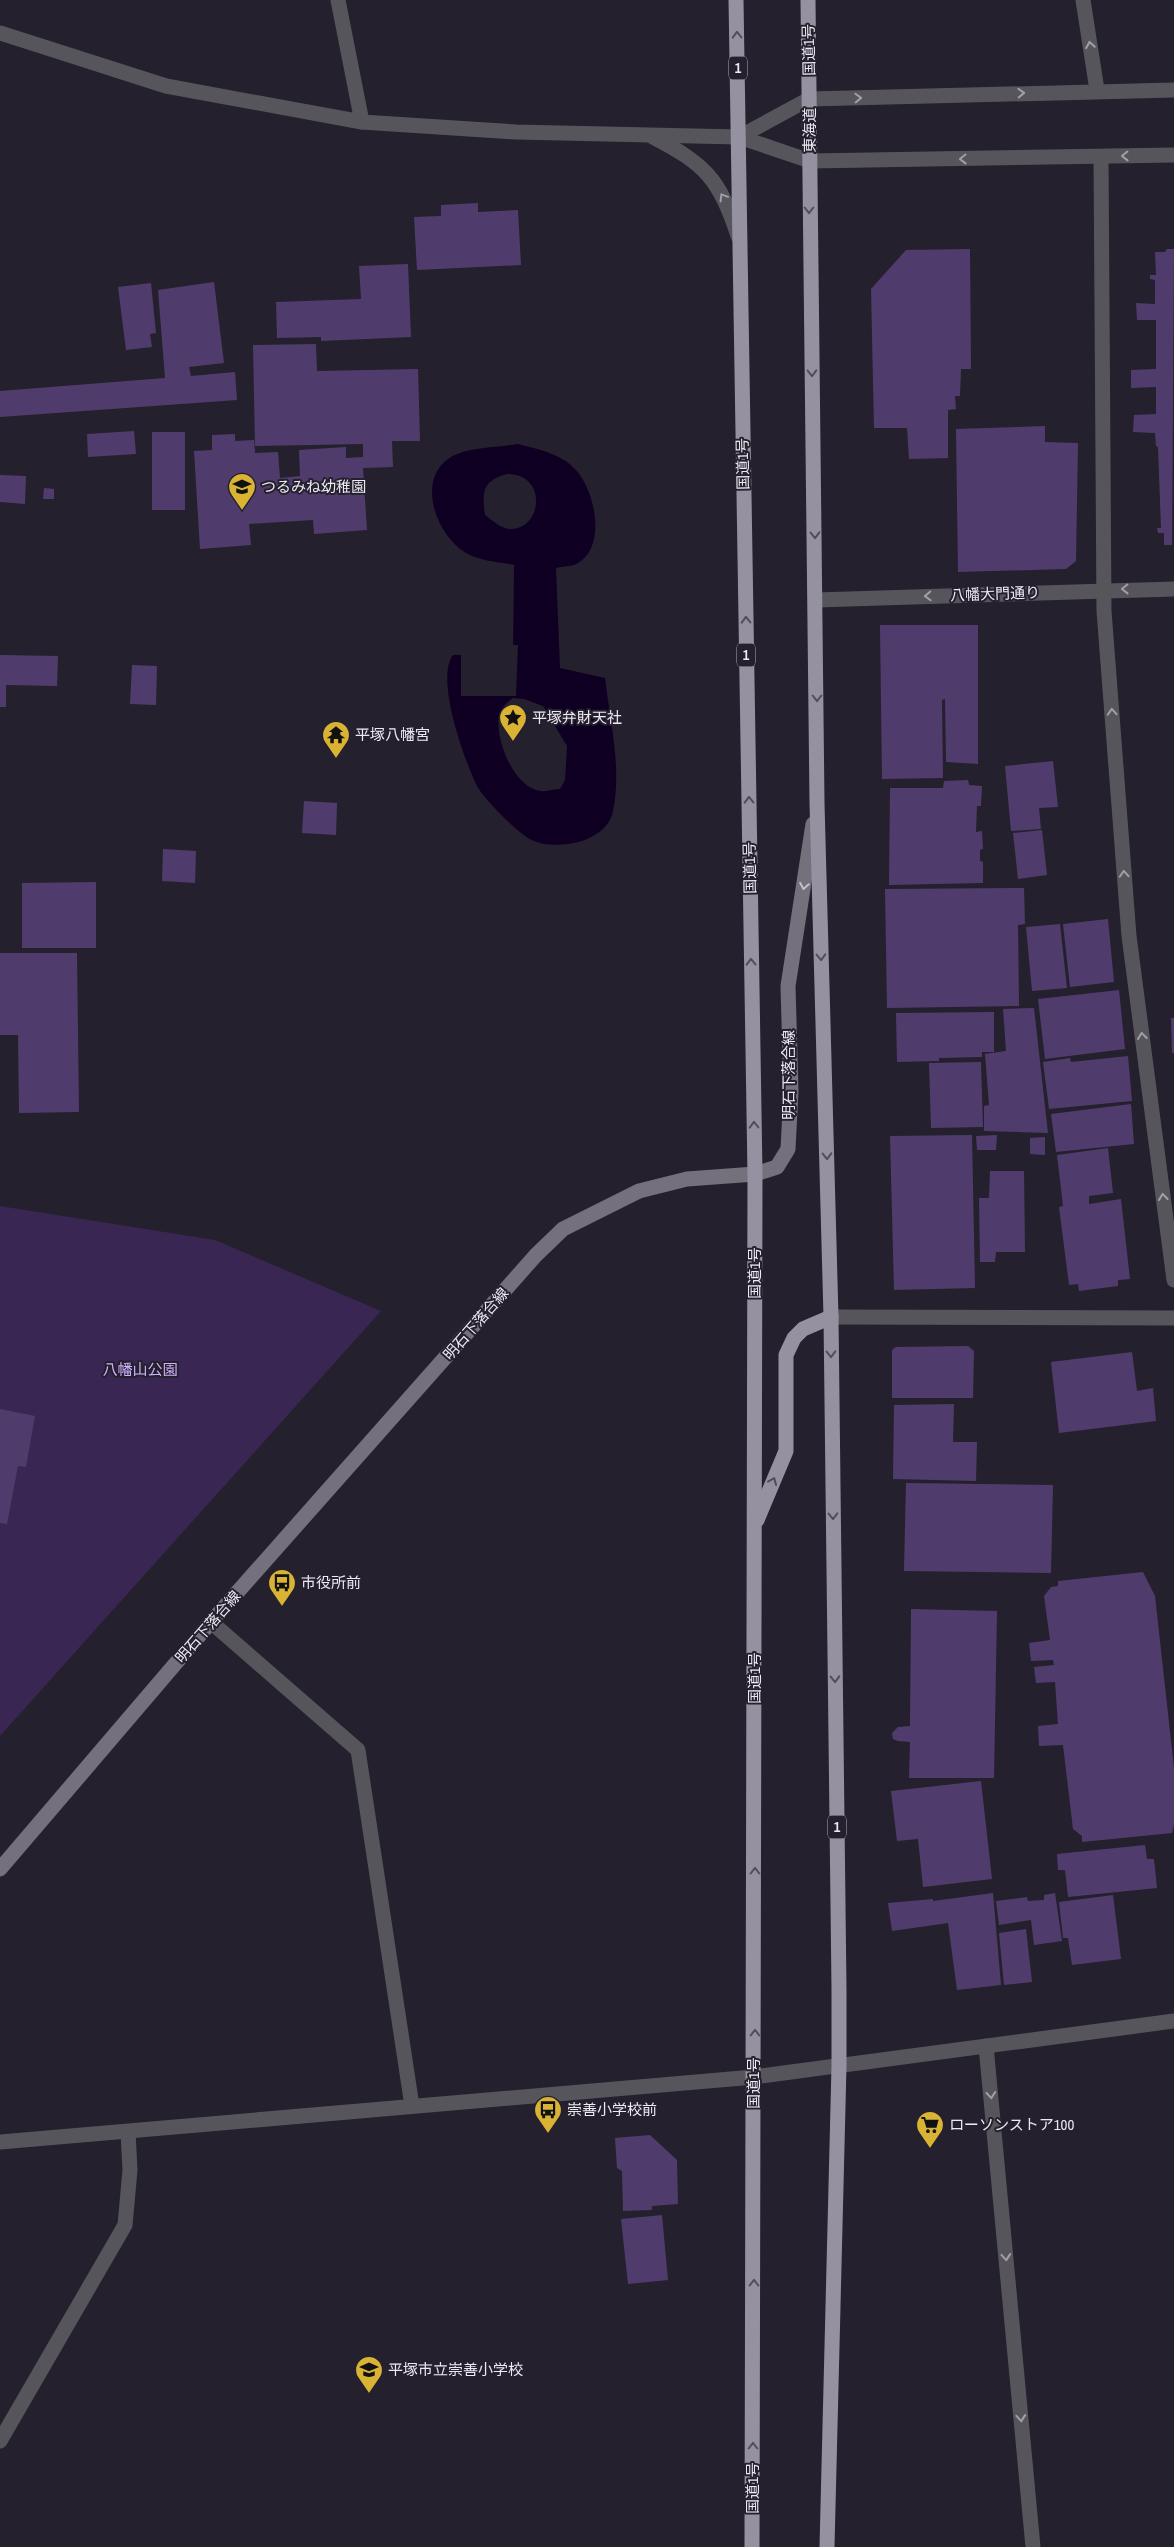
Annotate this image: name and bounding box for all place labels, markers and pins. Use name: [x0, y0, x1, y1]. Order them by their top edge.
school or university icon: つるみね幼稚園: [227, 472, 257, 511]
place label: つるみね幼稚園: [261, 476, 366, 497]
place icon: 平塚弁財天社: [498, 703, 528, 742]
place label: 平塚弁財天社: [532, 707, 622, 728]
temple icon: 平塚八幡宮: [321, 720, 351, 759]
place label: 平塚八幡宮: [355, 724, 430, 745]
bus stop icon: 市役所前: [267, 1568, 297, 1607]
place label: 市役所前: [301, 1572, 361, 1593]
bus stop icon: 崇善小学校前: [533, 2095, 563, 2134]
place label: 崇善小学校前: [567, 2099, 657, 2120]
supermarket icon: ローソンストア100: [915, 2110, 945, 2149]
place label: ローソンストア100: [949, 2114, 1074, 2135]
school or university icon: 平塚市立崇善小学校: [354, 2355, 384, 2394]
place label: 平塚市立崇善小学校: [388, 2359, 523, 2380]

